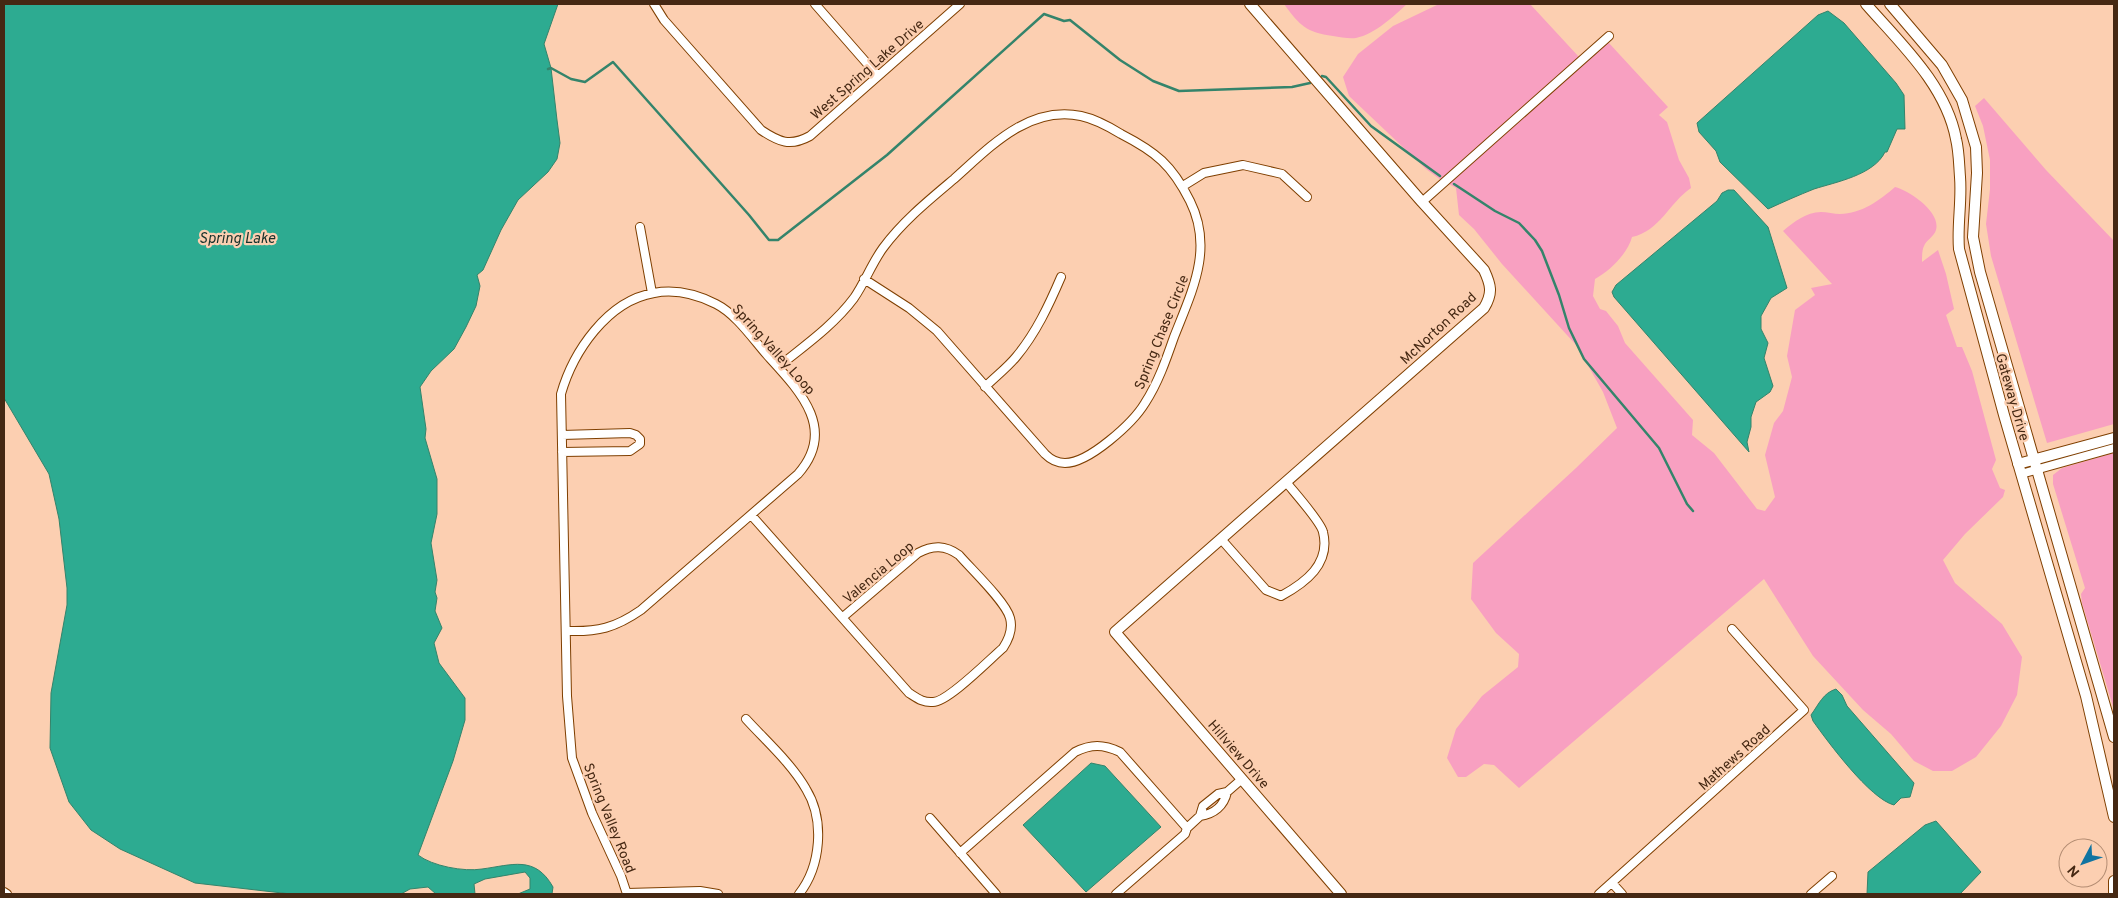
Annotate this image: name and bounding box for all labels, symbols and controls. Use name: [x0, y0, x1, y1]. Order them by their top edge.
street label: West Spring Lake Drive: [808, 16, 928, 124]
water label: Spring Lake: [199, 230, 275, 249]
street label: Spring Chase Circle: [1132, 273, 1193, 392]
street label: McNorton Road: [1397, 289, 1481, 369]
street label: Spring Valley Loop: [728, 301, 818, 399]
street label: Gateway Drive: [1991, 352, 2032, 443]
street label: Valencia Loop: [840, 538, 918, 608]
street label: Hillview Drive: [1203, 717, 1272, 793]
street label: Mathews Road: [1696, 721, 1774, 795]
street label: Spring Valley Road: [579, 761, 638, 876]
north arrow: [2058, 838, 2108, 888]
text: N: [2065, 861, 2084, 880]

